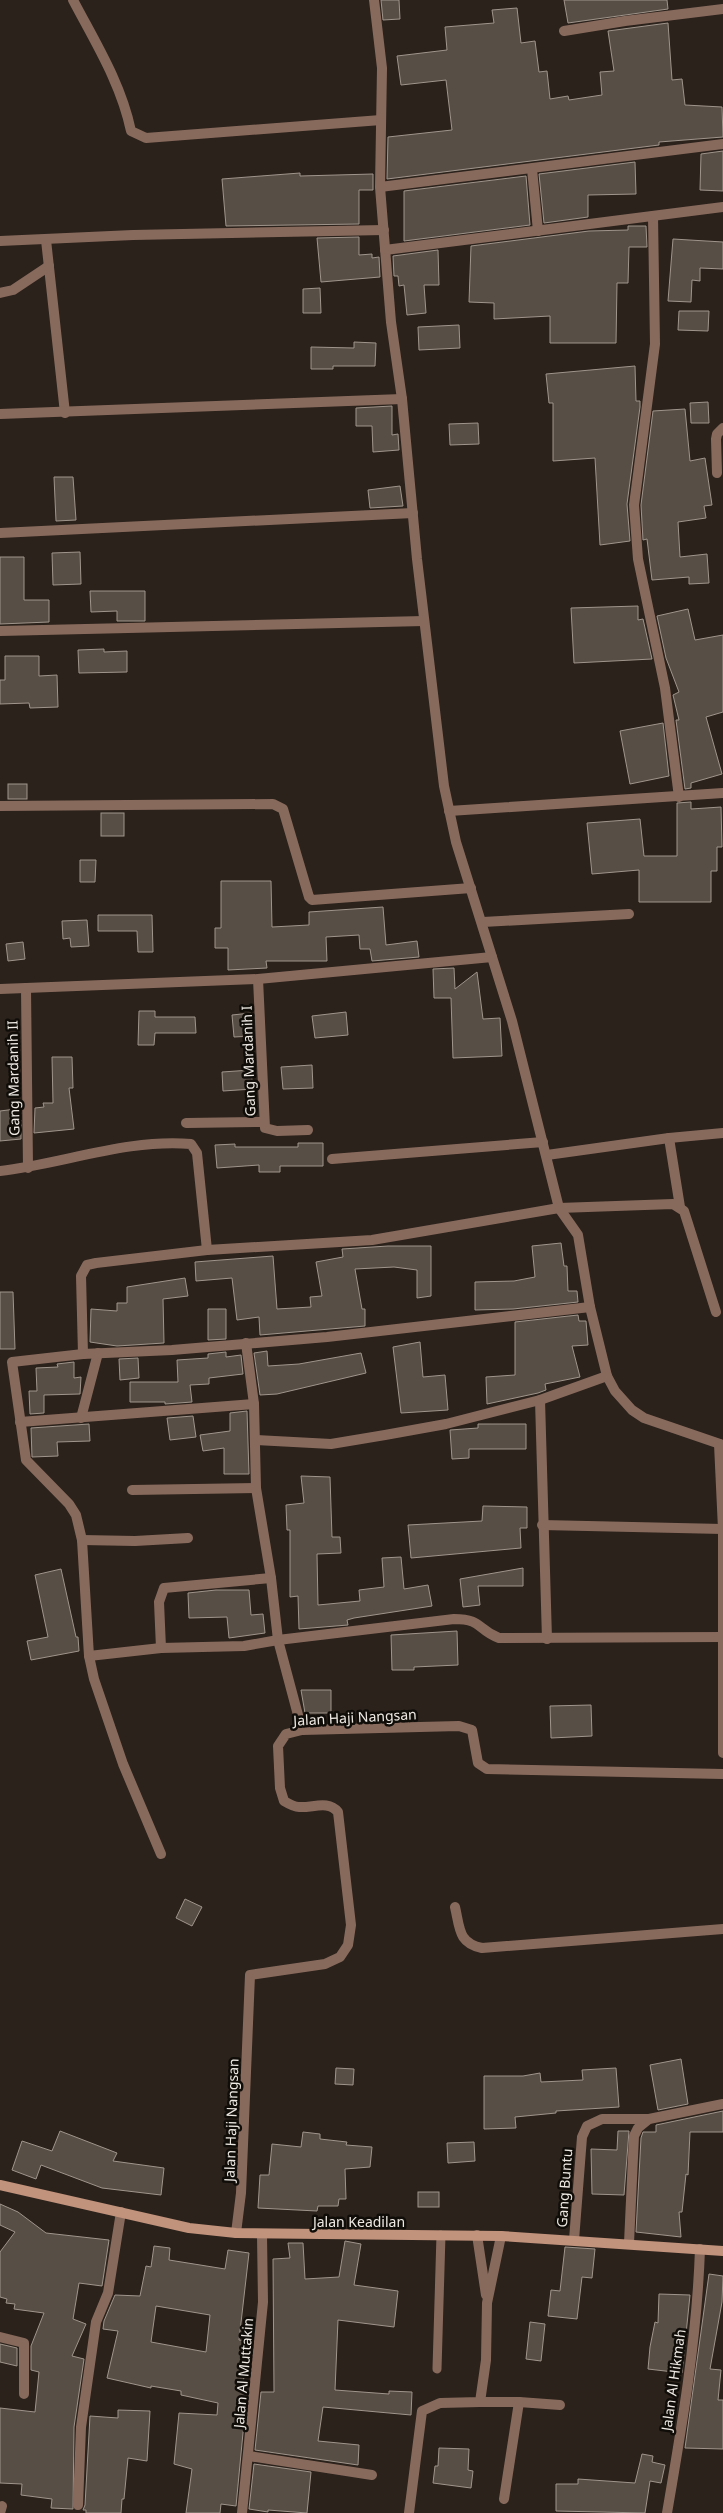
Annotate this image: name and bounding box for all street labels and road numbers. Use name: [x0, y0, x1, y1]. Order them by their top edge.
street label: Gang Mardanih I: [237, 1005, 259, 1117]
street label: Gang Mardanih II: [2, 1020, 24, 1136]
street label: Jalan Haji Nangsan: [291, 1704, 417, 1730]
street label: Jalan Haji Nangsan: [219, 2058, 243, 2184]
street label: Gang Buntu: [552, 2148, 576, 2228]
street label: Jalan Keadilan: [311, 2212, 405, 2231]
street label: Jalan Al Muttakin: [229, 2317, 257, 2431]
street label: Jalan Al Hikmah: [656, 2328, 690, 2434]

